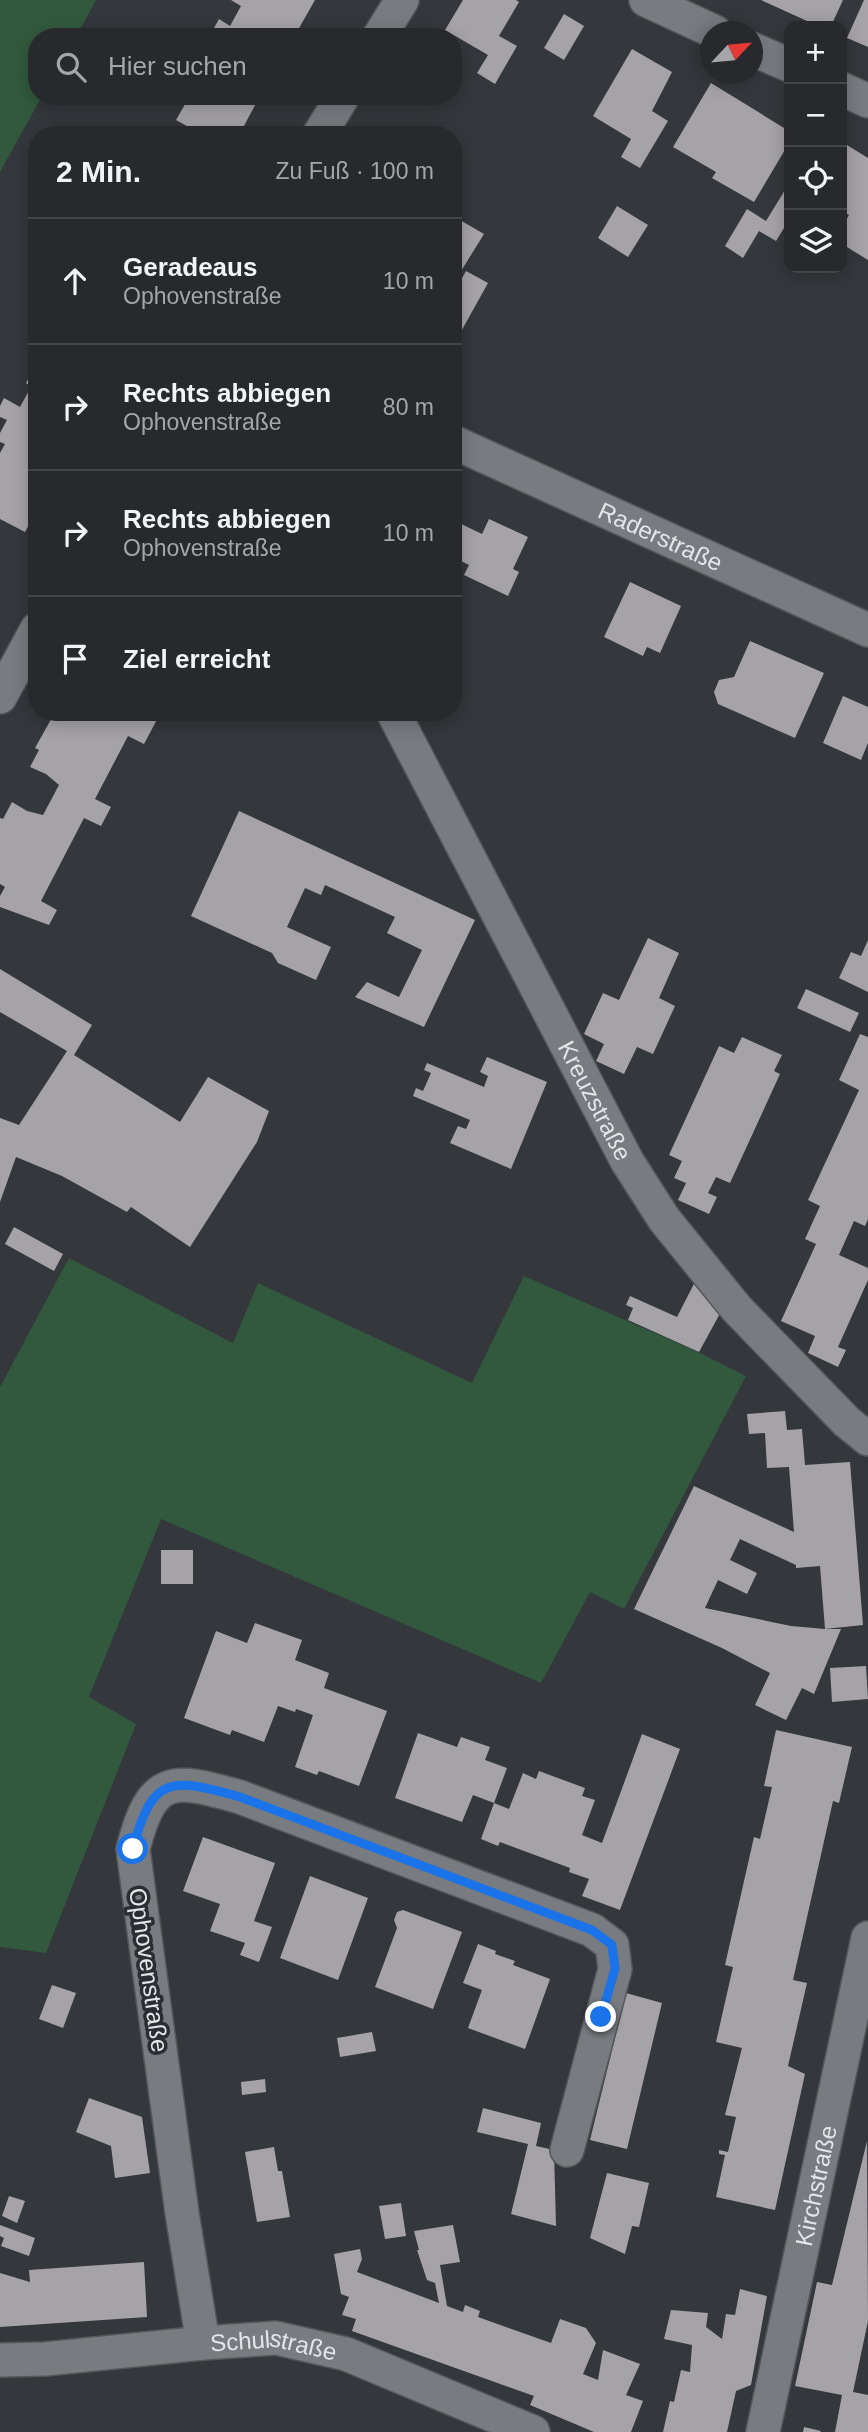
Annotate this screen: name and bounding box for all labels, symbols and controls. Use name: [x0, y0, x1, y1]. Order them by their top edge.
north arrow: [700, 21, 763, 84]
map controls: [784, 21, 847, 273]
button: +: [784, 21, 847, 84]
search box: [28, 28, 462, 105]
icon: search: [52, 48, 90, 86]
text: Hier suchen: [108, 51, 247, 81]
button: −: [784, 84, 847, 147]
button: locate: [784, 147, 847, 210]
text: 2 Min.: [56, 155, 141, 188]
text: Zu Fuß · 100 m: [276, 158, 434, 184]
button: layers: [784, 210, 847, 273]
text: Geradeaus: [123, 252, 257, 282]
icon: ahead: [56, 262, 94, 300]
text: 10 m: [383, 268, 434, 294]
text: Ophovenstraße: [123, 283, 282, 309]
text: Rechts abbiegen: [123, 378, 331, 408]
icon: right: [56, 388, 94, 426]
text: 80 m: [383, 394, 434, 420]
text: Ophovenstraße: [123, 409, 282, 435]
street label: Raderstraße: [594, 496, 727, 576]
text: Rechts abbiegen: [123, 504, 331, 534]
icon: right: [56, 514, 94, 552]
text: 10 m: [383, 520, 434, 546]
text: Ophovenstraße: [123, 535, 282, 561]
icon: arrive: [56, 640, 94, 678]
text: Ziel erreicht: [123, 644, 270, 674]
street label: Kreuzstraße: [553, 1036, 638, 1165]
route start: [117, 1833, 148, 1864]
street label: Ophovenstraße: [124, 1886, 174, 2054]
route end: [585, 2001, 616, 2032]
street label: Kirchstraße: [789, 2123, 841, 2248]
street label: Schulstraße: [209, 2324, 340, 2365]

